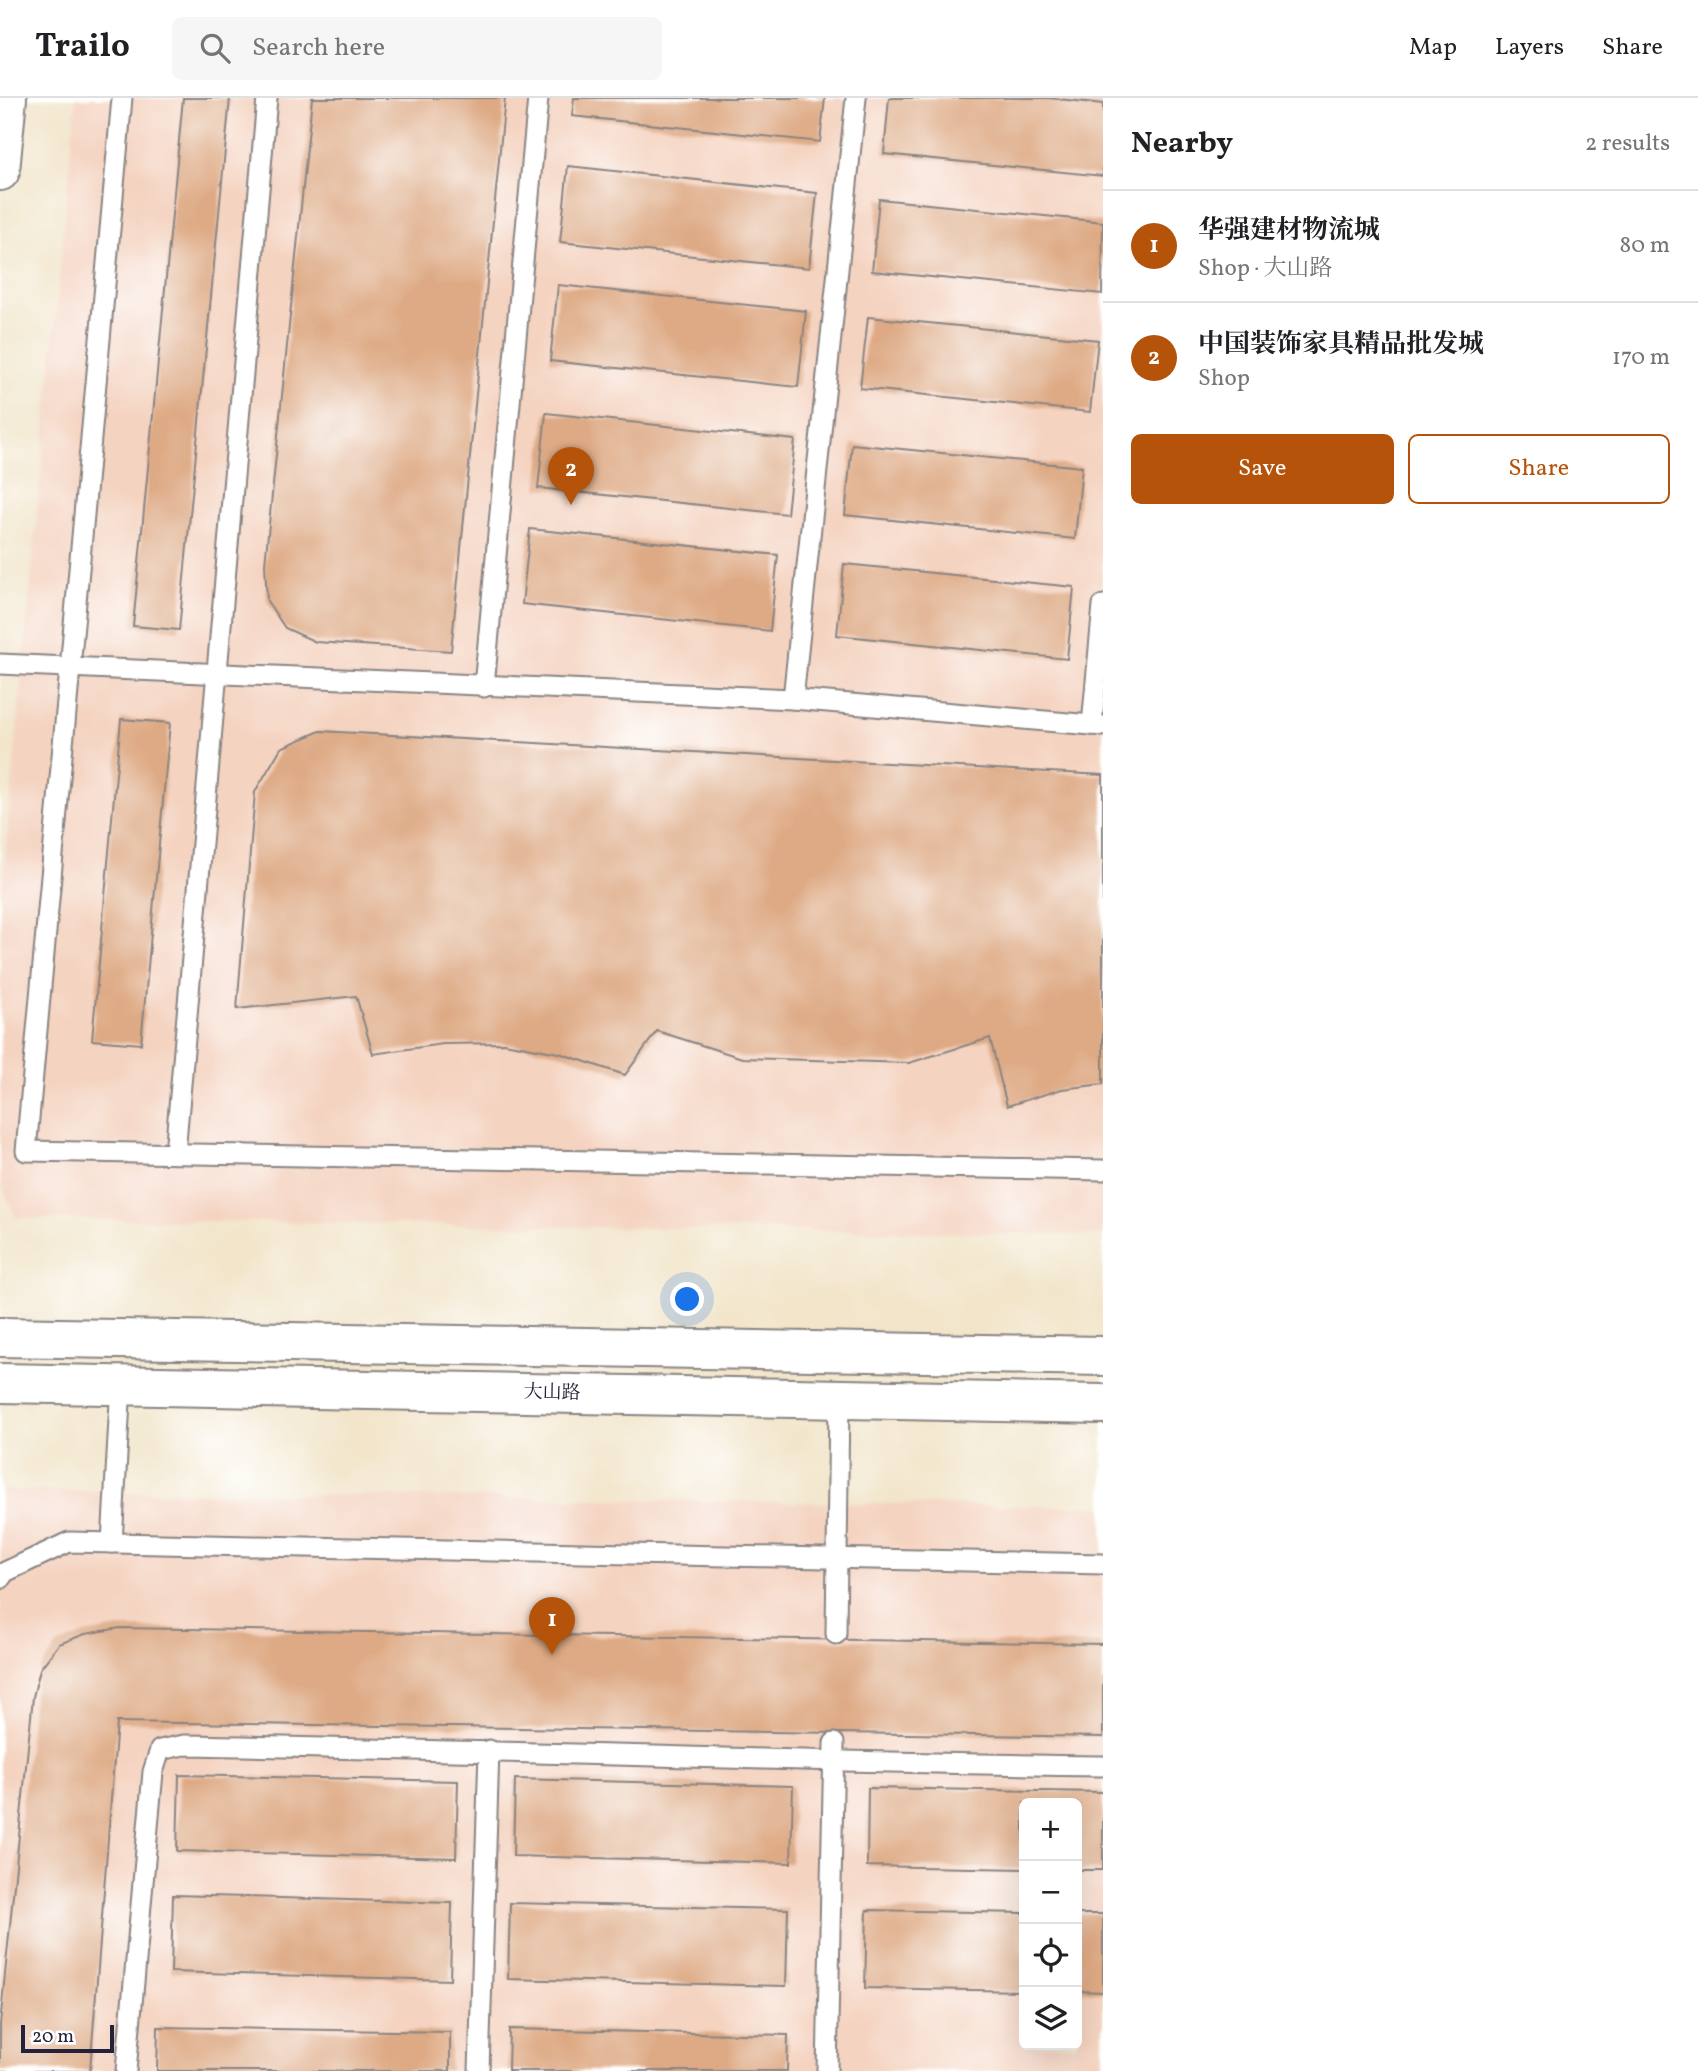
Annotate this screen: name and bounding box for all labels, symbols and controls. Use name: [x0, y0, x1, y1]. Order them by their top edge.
search box: [172, 17, 662, 80]
text: Trailo: [35, 25, 130, 71]
icon: search: [196, 29, 234, 67]
text: Search here: [252, 30, 385, 66]
text: Map: [1409, 31, 1457, 65]
text: Layers: [1495, 31, 1564, 65]
text: Share: [1602, 31, 1663, 65]
text: Nearby: [1131, 123, 1233, 165]
text: 2 results: [1585, 128, 1670, 160]
text: 华强建材物流城: [1198, 213, 1380, 249]
text: 1: [1149, 230, 1159, 262]
text: 80 m: [1620, 230, 1670, 262]
text: Shop · 大山路: [1198, 253, 1333, 285]
text: 中国装饰家具精品批发城: [1198, 327, 1484, 363]
text: 2: [1148, 342, 1160, 374]
text: 170 m: [1612, 342, 1670, 374]
text: Shop: [1198, 363, 1250, 395]
button: Save: [1131, 434, 1394, 504]
button: Share: [1408, 434, 1670, 504]
pin: 2: [548, 447, 594, 505]
your location: [670, 1282, 704, 1316]
street label: 大山路: [523, 1380, 581, 1406]
pin: 1: [529, 1597, 575, 1655]
map controls: [1019, 1798, 1082, 2050]
button: +: [1019, 1798, 1082, 1861]
button: −: [1019, 1861, 1082, 1924]
button: locate: [1019, 1924, 1082, 1987]
button: layers: [1019, 1987, 1082, 2050]
scale bar: [21, 2022, 114, 2054]
text: 20 m: [32, 2024, 74, 2050]

